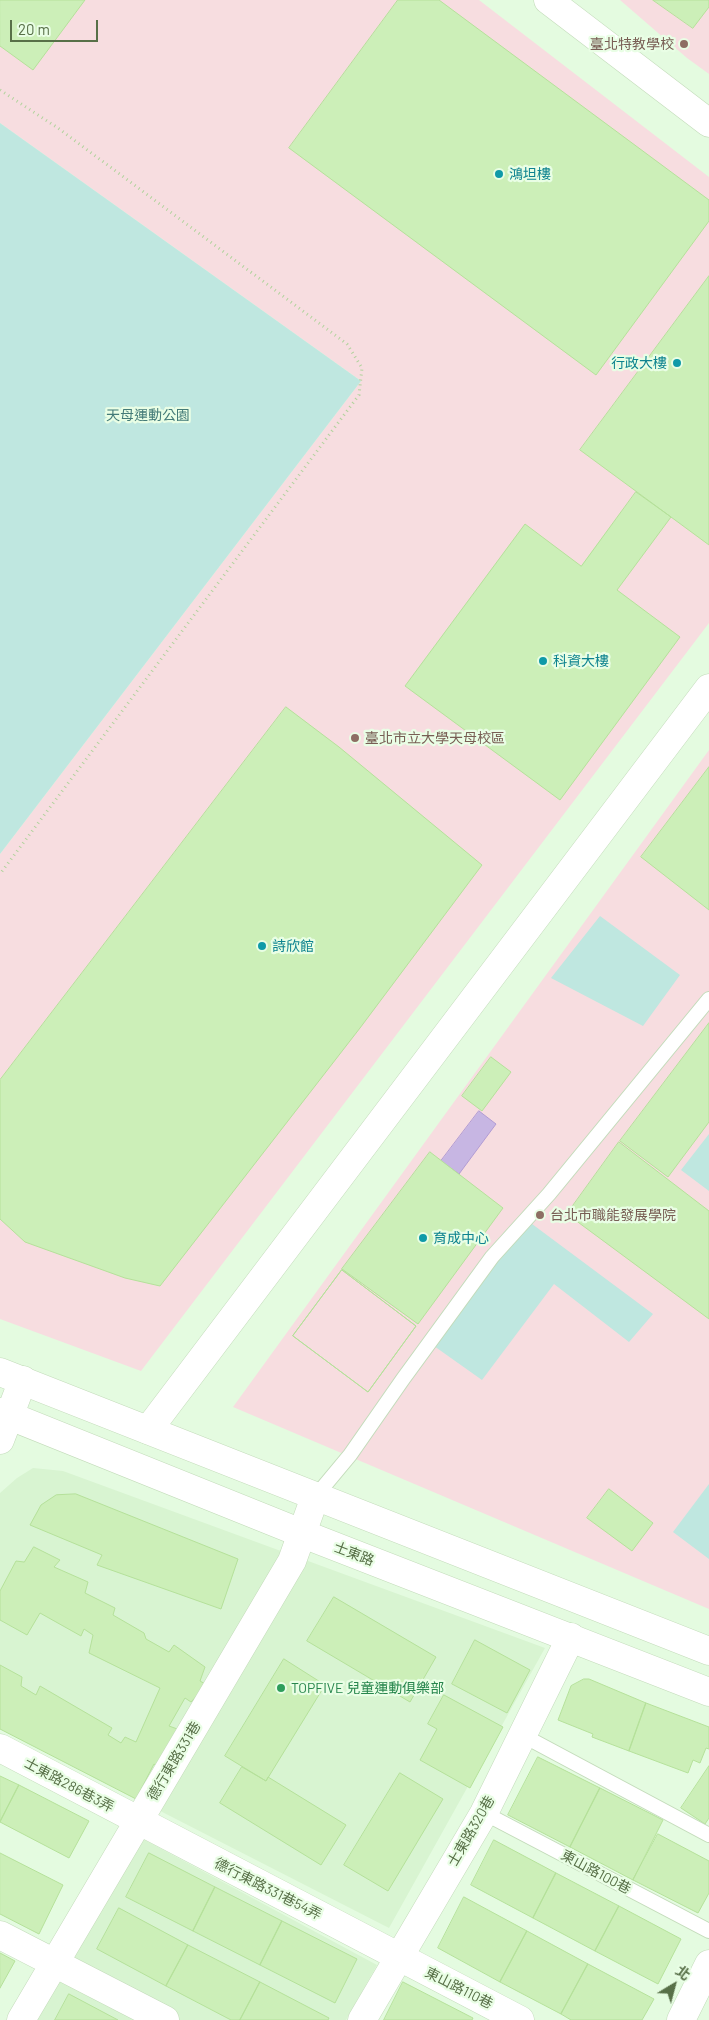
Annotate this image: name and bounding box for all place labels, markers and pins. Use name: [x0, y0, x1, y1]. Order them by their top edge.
place label: 臺北特教學校: [590, 36, 674, 52]
marker: 臺北特教學校: [678, 38, 690, 50]
place label: 鴻坦樓: [509, 166, 551, 182]
marker: 鴻坦樓: [493, 168, 505, 180]
place label: 行政大樓: [611, 355, 667, 371]
marker: 行政大樓: [671, 357, 683, 369]
place label: 科資大樓: [553, 653, 609, 669]
marker: 科資大樓: [537, 655, 549, 667]
place label: 臺北市立大學天母校區: [365, 730, 505, 746]
marker: 臺北市立大學天母校區: [349, 732, 361, 744]
place label: 詩欣館: [272, 938, 314, 954]
marker: 詩欣館: [256, 940, 268, 952]
place label: 台北市職能發展學院: [550, 1207, 676, 1223]
marker: 台北市職能發展學院: [534, 1209, 546, 1221]
place label: 育成中心: [433, 1230, 489, 1246]
marker: 育成中心: [417, 1232, 429, 1244]
place label: TOPFIVE 兒童運動俱樂部: [291, 1680, 444, 1696]
marker: TOPFIVE 兒童運動俱樂部: [275, 1682, 287, 1694]

